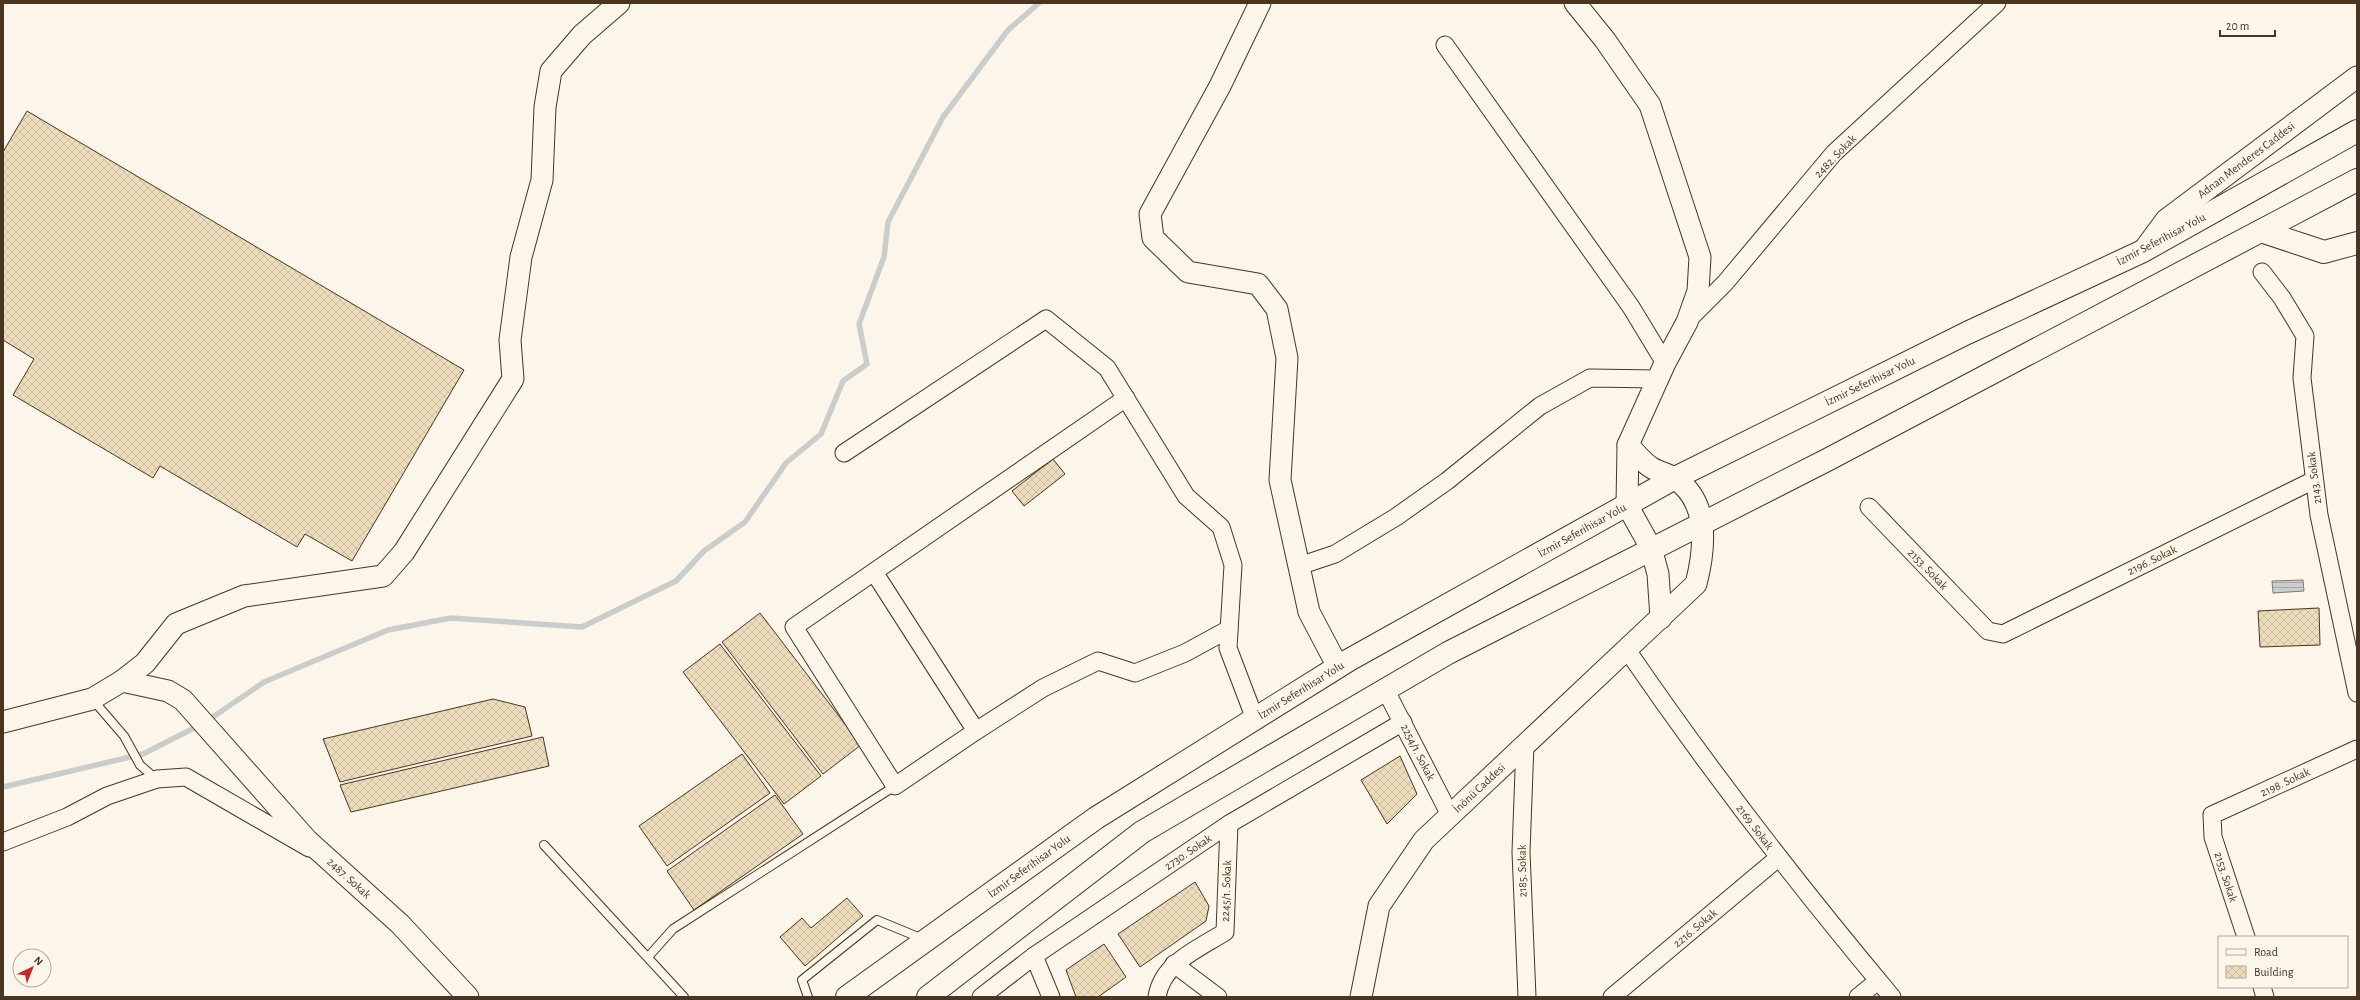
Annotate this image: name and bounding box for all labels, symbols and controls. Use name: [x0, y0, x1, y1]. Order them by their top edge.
scale bar: [2220, 12, 2275, 38]
text: 20 m: [2226, 20, 2249, 32]
street label: Adnan Menderes Caddesi: [2195, 120, 2297, 200]
street label: 2482. Sokak: [1812, 132, 1859, 180]
street label: İzmir Seferihisar Yolu: [2114, 210, 2207, 267]
street label: İzmir Seferihisar Yolu: [1823, 353, 1917, 408]
street label: 2143. Sokak: [2305, 451, 2323, 505]
street label: İzmir Seferihisar Yolu: [1535, 500, 1628, 559]
street label: 2196. Sokak: [2125, 543, 2179, 577]
street label: 2153. Sokak: [1906, 546, 1951, 592]
street label: İzmir Seferihisar Yolu: [1255, 658, 1346, 721]
street label: 2254/1. Sokak: [1399, 722, 1438, 783]
street label: İnönü Caddesi: [1450, 760, 1507, 815]
street label: 2198. Sokak: [2258, 765, 2312, 799]
street label: 2169. Sokak: [1734, 802, 1776, 852]
street label: İzmir Seferihisar Yolu: [985, 831, 1072, 900]
street label: 2730. Sokak: [1162, 832, 1214, 872]
street label: 2185. Sokak: [1516, 844, 1528, 897]
street label: 2153. Sokak: [2212, 850, 2240, 904]
street label: 2487. Sokak: [325, 855, 374, 901]
street label: 2245/1. Sokak: [1219, 859, 1233, 922]
street label: 2216. Sokak: [1671, 906, 1720, 950]
legend: [2218, 936, 2348, 988]
text: Road: [2254, 946, 2278, 958]
north arrow: [12, 948, 52, 988]
text: N: [32, 954, 45, 968]
text: Building: [2254, 966, 2294, 978]

